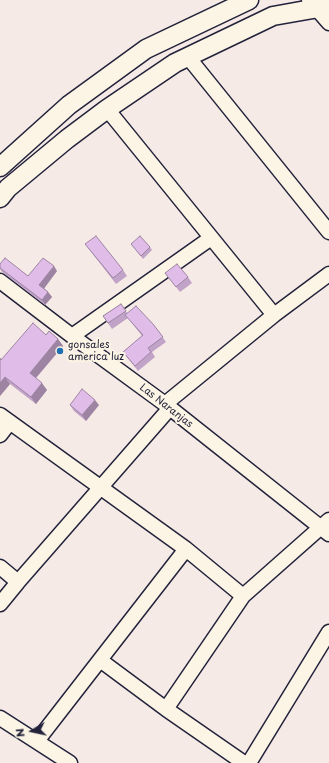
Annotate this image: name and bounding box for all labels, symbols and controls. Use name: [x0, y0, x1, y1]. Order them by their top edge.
place label: gonsales america luz: [68, 339, 124, 362]
marker: gonsales america luz: [55, 346, 65, 356]
street label: Las Naranjas: [137, 382, 195, 430]
north arrow: [12, 711, 52, 751]
text: N: [11, 727, 29, 739]

